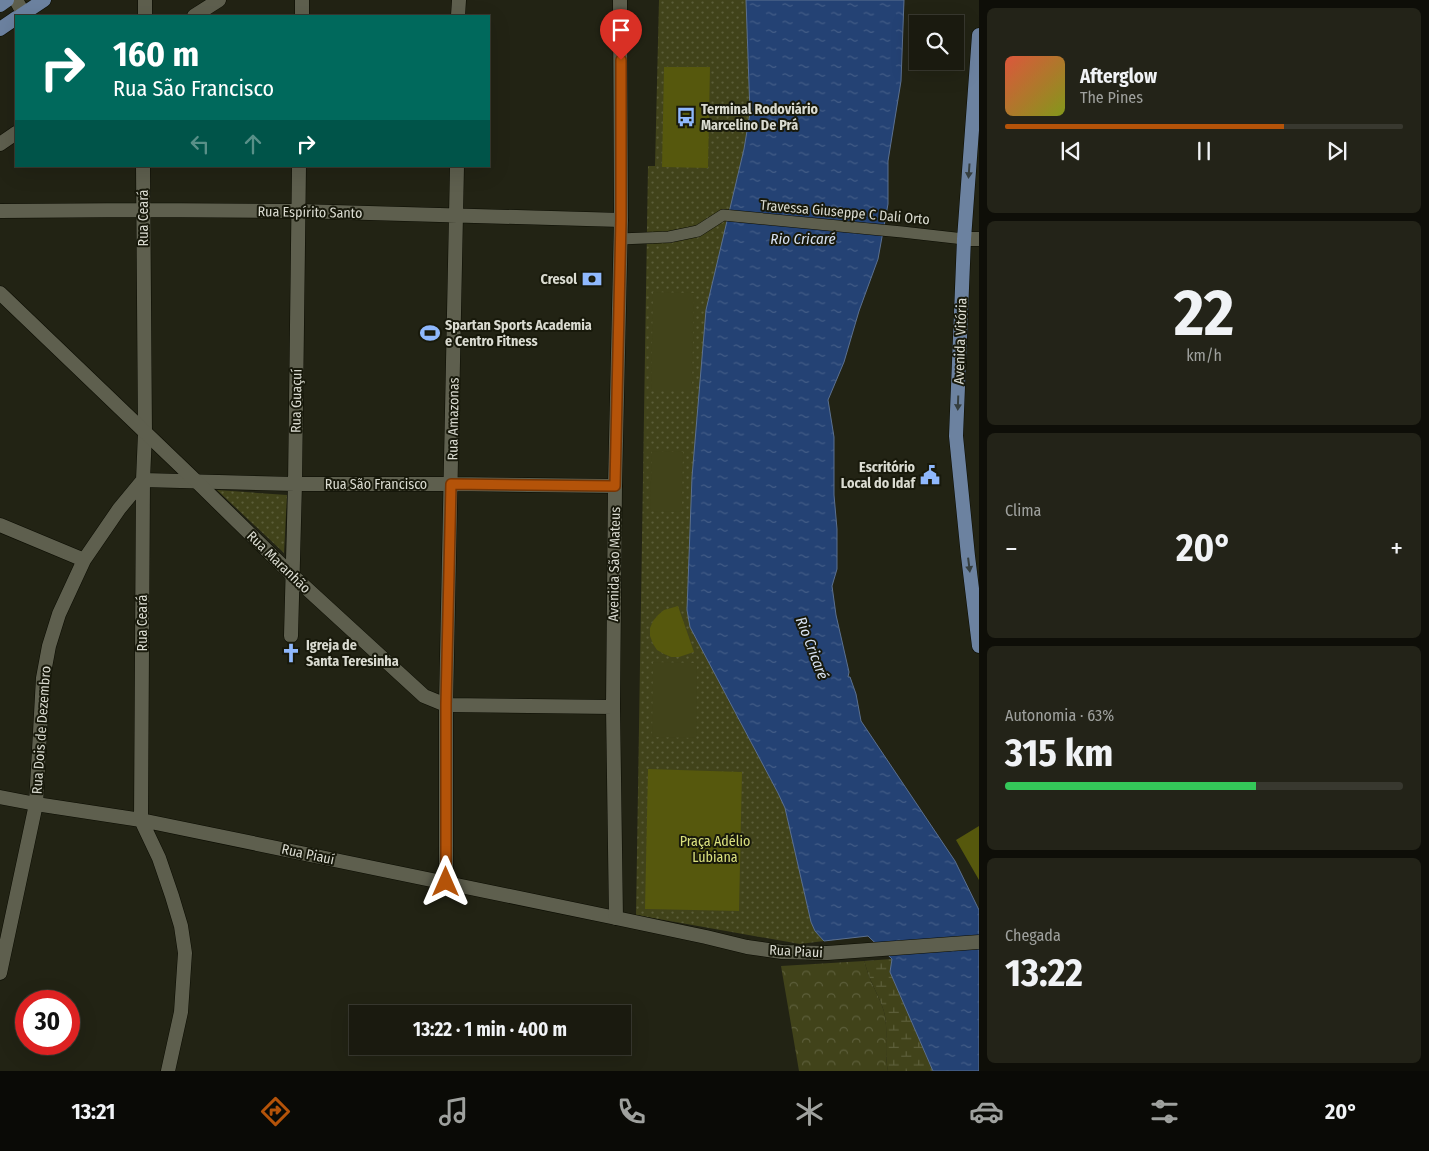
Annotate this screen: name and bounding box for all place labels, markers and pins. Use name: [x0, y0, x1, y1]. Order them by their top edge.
pin: [600, 9, 642, 60]
place label: Terminal Rodoviário Marcelino De Prá: [701, 101, 819, 134]
bus stop icon: Terminal Rodoviário Marcelino De Prá: [675, 106, 697, 128]
bank icon: Cresol: [581, 268, 603, 290]
place label: Cresol: [541, 271, 577, 288]
place label: Spartan Sports Academia e Centro Fitness: [445, 317, 592, 350]
sports icon: Spartan Sports Academia e Centro Fitness: [419, 322, 441, 344]
place label: Escritório Local do Idaf: [841, 459, 916, 492]
public building icon: Escritório Local do Idaf: [919, 464, 941, 486]
place label: Igreja de Santa Teresinha: [306, 637, 399, 670]
church icon: Igreja de Santa Teresinha: [280, 642, 302, 664]

